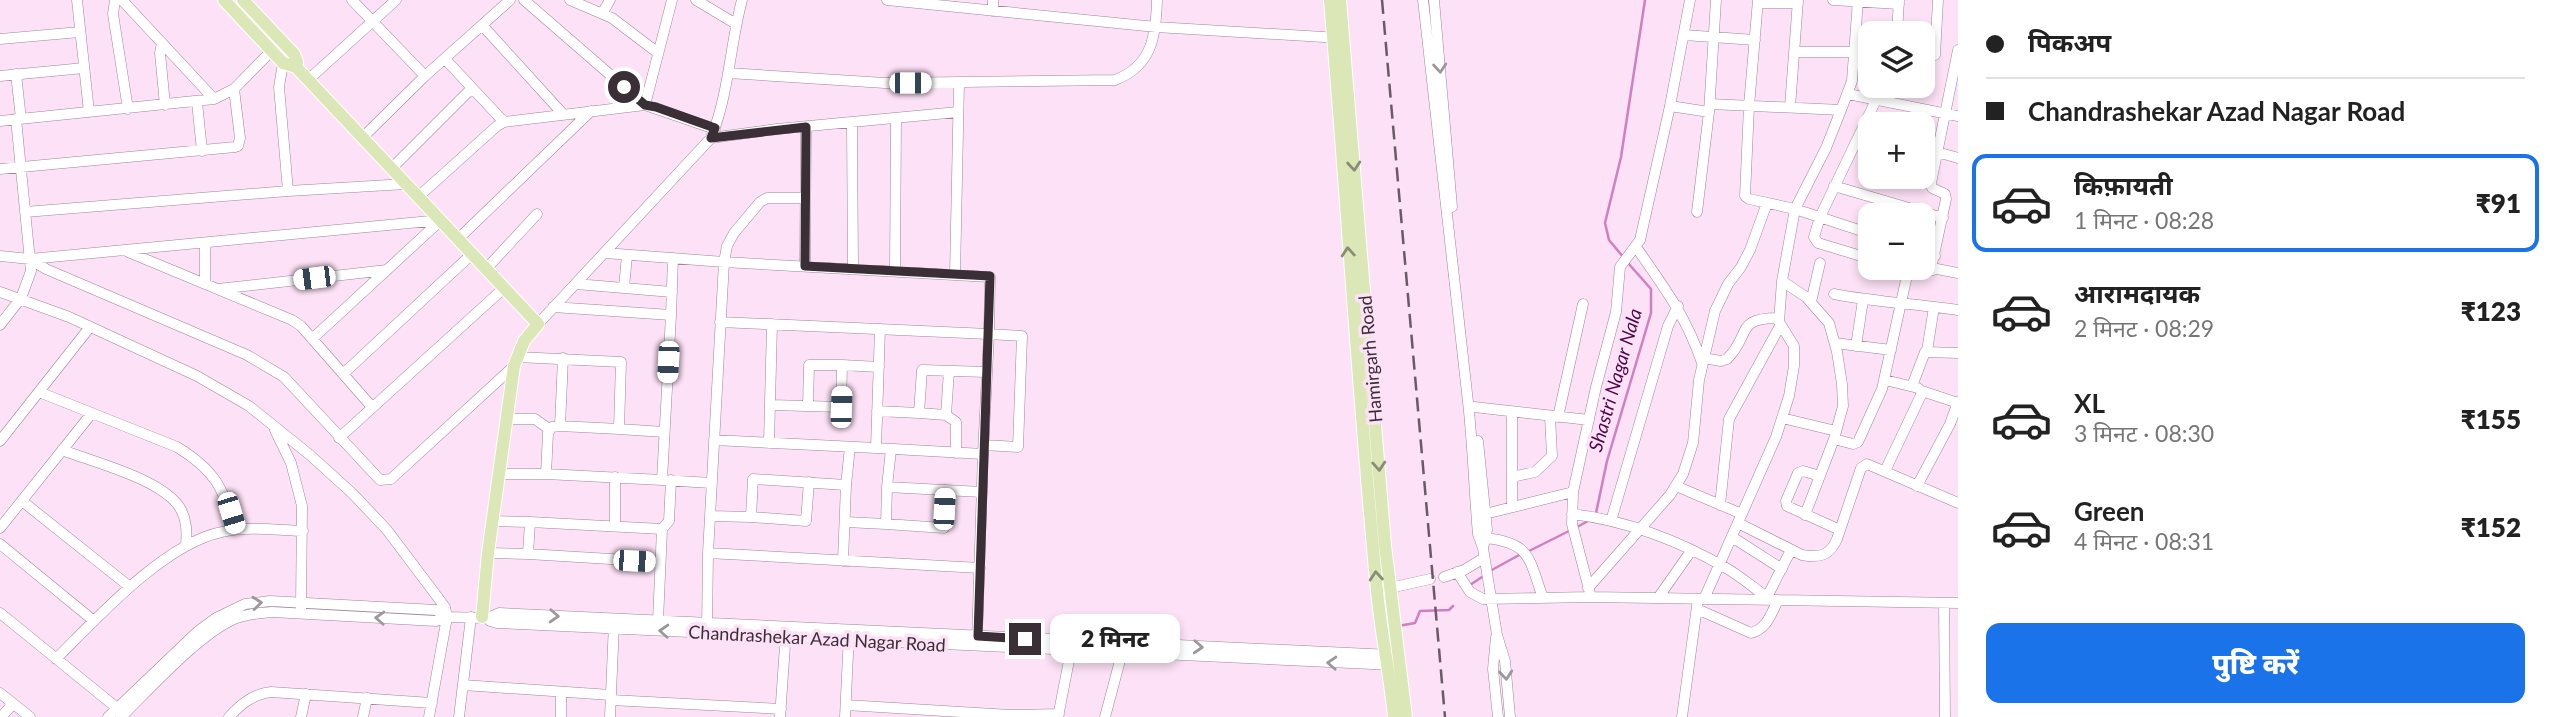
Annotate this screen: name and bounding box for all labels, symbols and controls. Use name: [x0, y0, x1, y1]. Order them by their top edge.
map controls: [1858, 21, 1935, 280]
button: layers: [1858, 21, 1935, 98]
text: पिकअप: [2028, 26, 2111, 58]
one-way arrow: [1432, 63, 1447, 74]
route start: [608, 71, 640, 103]
car: [890, 73, 932, 94]
text: Chandrashekar Azad Nagar Road: [2028, 95, 2405, 127]
button: +: [1858, 112, 1935, 189]
one-way arrow: [1346, 160, 1361, 171]
text: किफ़ायती: [2074, 169, 2173, 201]
icon: car: [1990, 172, 2053, 235]
text: ₹91: [2476, 187, 2521, 219]
button: −: [1858, 203, 1935, 280]
text: 1 मिनट · 08:28: [2074, 206, 2214, 234]
one-way arrow: [1341, 246, 1356, 257]
car: [292, 265, 337, 291]
text: आरामदायक: [2074, 277, 2200, 309]
icon: car: [1990, 280, 2053, 343]
street label: Hamirgarh Road: [1353, 295, 1387, 423]
text: ₹123: [2461, 295, 2521, 327]
water label: Shastri Nagar Nala: [1583, 306, 1646, 454]
text: 2 मिनट · 08:29: [2074, 314, 2214, 342]
car: [657, 340, 680, 384]
car: [830, 386, 853, 428]
text: XL: [2074, 387, 2105, 419]
icon: car: [1990, 388, 2053, 451]
text: ₹155: [2461, 403, 2521, 435]
text: 3 मिनट · 08:30: [2074, 419, 2214, 447]
one-way arrow: [1372, 460, 1387, 471]
car: [933, 487, 956, 531]
car: [215, 490, 248, 536]
text: Green: [2074, 495, 2144, 527]
icon: car: [1990, 496, 2053, 559]
text: ₹152: [2461, 511, 2521, 543]
text: 4 मिनट · 08:31: [2074, 527, 2214, 555]
car: [613, 549, 656, 573]
one-way arrow: [1369, 571, 1384, 582]
one-way arrow: [252, 596, 263, 611]
one-way arrow: [549, 608, 560, 623]
one-way arrow: [374, 610, 385, 625]
callout: 2 मिनट: [1050, 614, 1179, 664]
street label: Chandrashekar Azad Nagar Road: [688, 620, 946, 656]
route end: [1009, 623, 1041, 655]
button: पुष्टि करें: [1986, 623, 2525, 703]
one-way arrow: [658, 624, 669, 639]
text: 2 मिनट: [1081, 624, 1149, 652]
one-way arrow: [1192, 639, 1203, 654]
one-way arrow: [1326, 655, 1337, 670]
one-way arrow: [1498, 670, 1513, 681]

